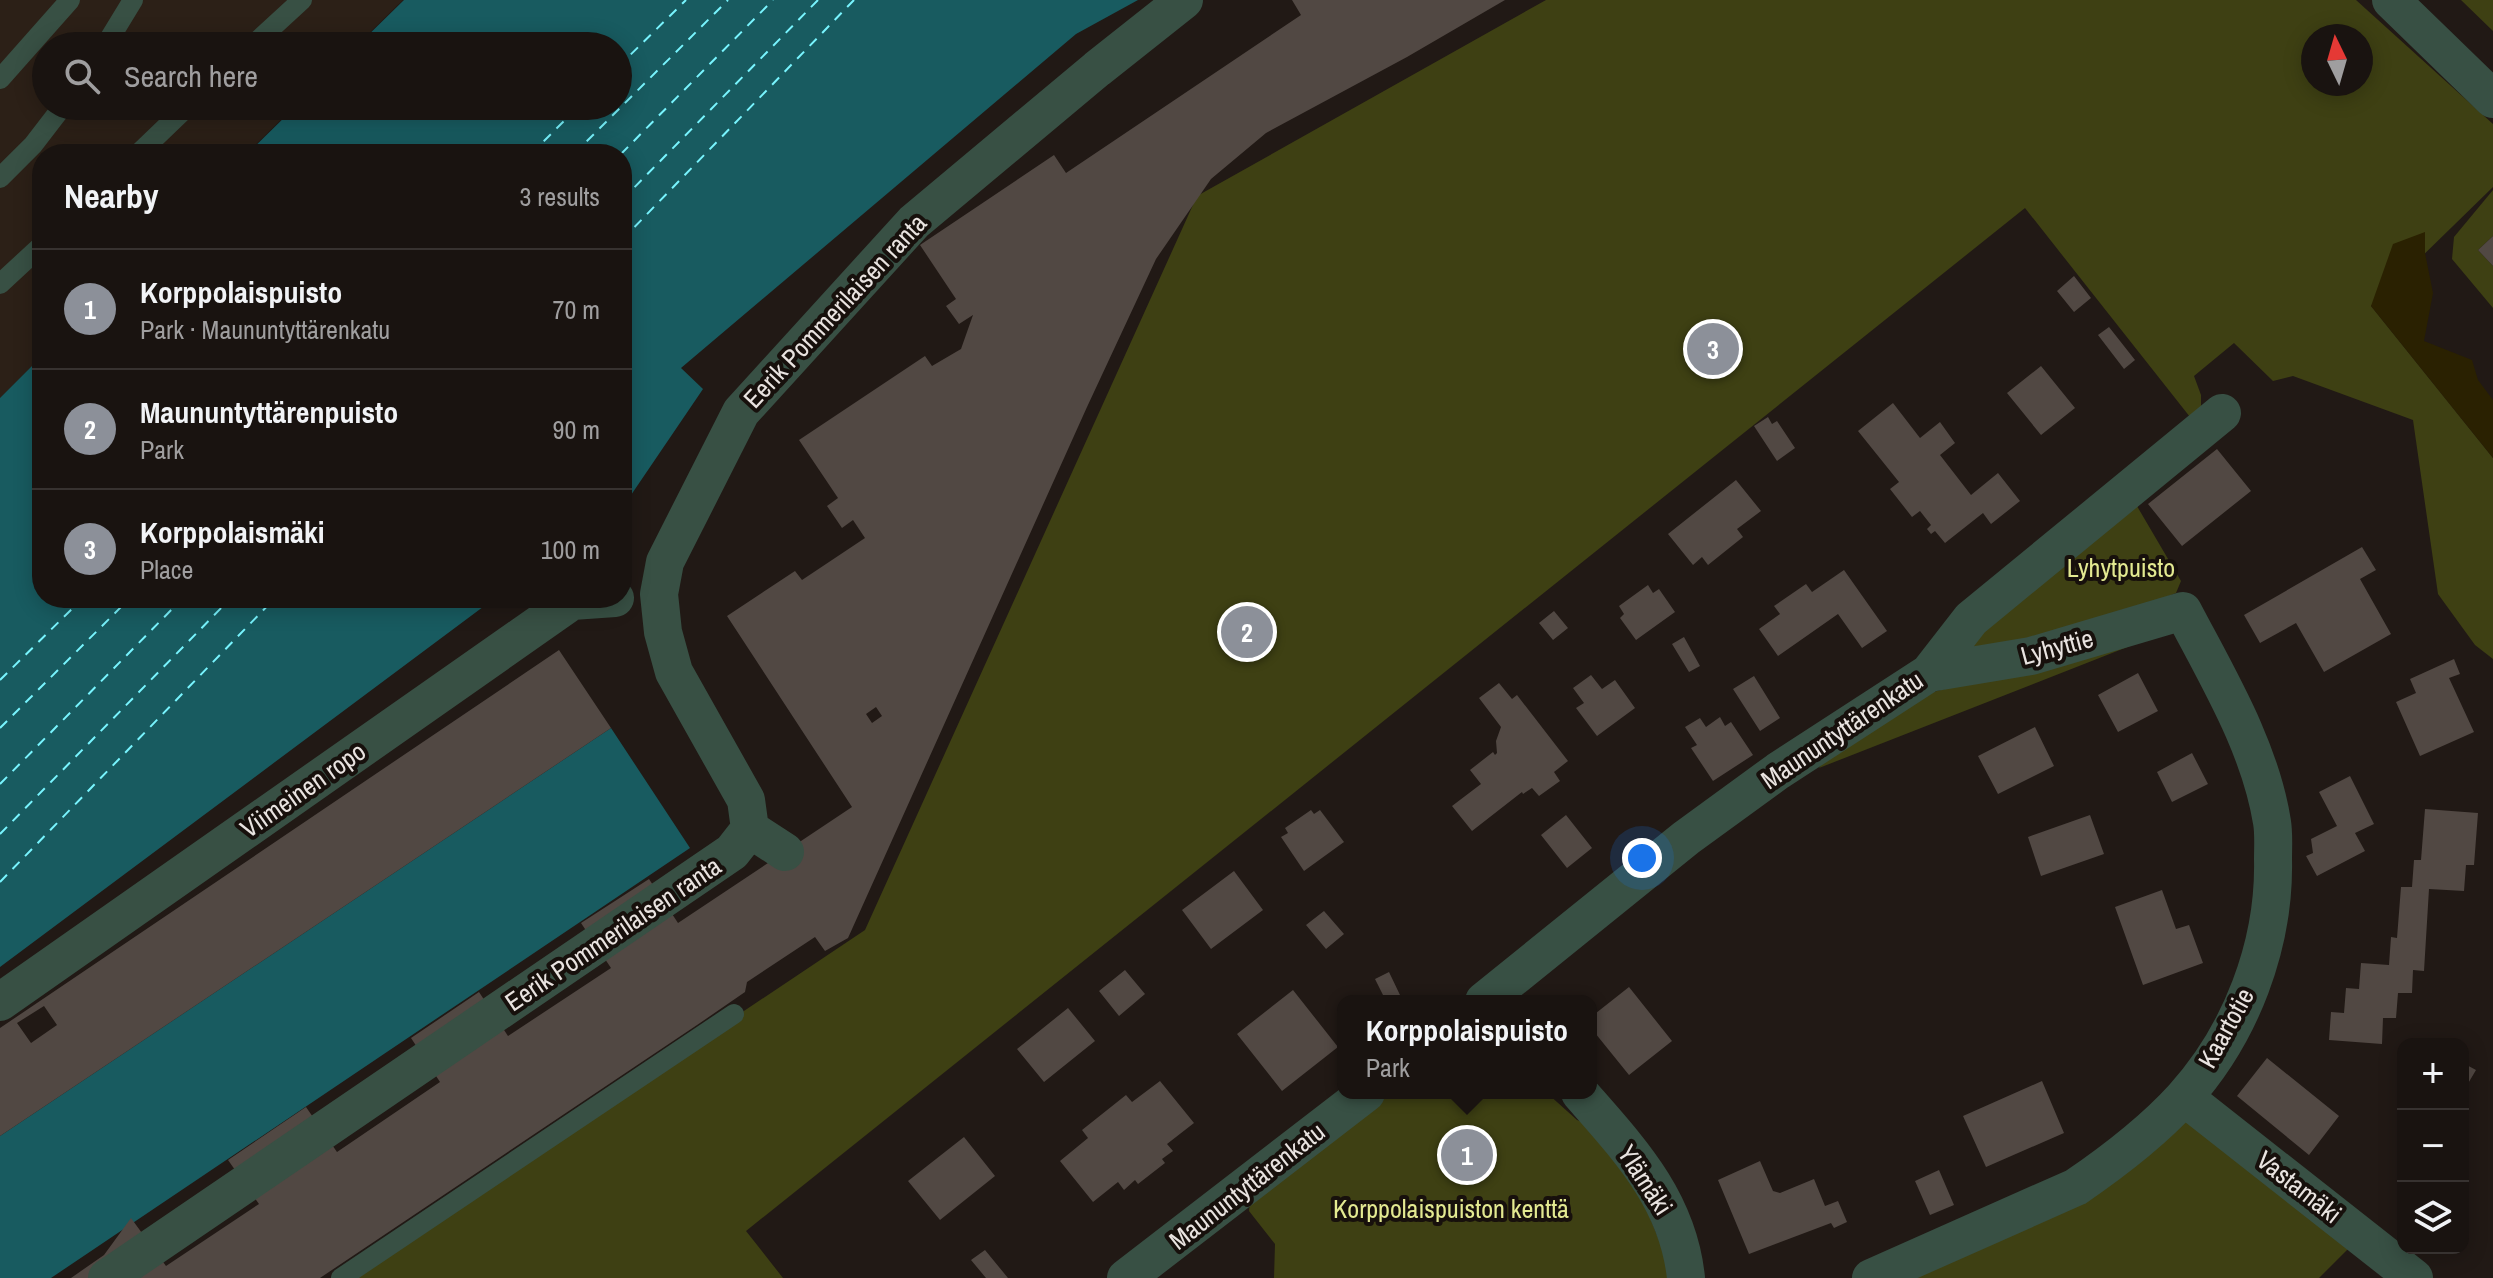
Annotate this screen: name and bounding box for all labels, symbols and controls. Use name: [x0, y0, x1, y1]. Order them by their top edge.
north arrow: [2301, 24, 2373, 96]
search box: [32, 32, 632, 120]
icon: search: [60, 54, 104, 98]
text: Search here: [124, 56, 258, 96]
text: Nearby: [64, 173, 159, 219]
text: 3 results: [519, 179, 600, 214]
street label: Eerik Pommerilaisen ranta: [735, 206, 934, 415]
text: Korppolaispuisto: [140, 272, 342, 312]
text: 1: [84, 292, 96, 327]
text: 70 m: [553, 292, 600, 327]
text: Park · Maununtyttärenkatu: [140, 312, 390, 347]
pin: 3: [1687, 319, 1739, 379]
text: Maununtyttärenpuisto: [140, 392, 398, 432]
text: 2: [84, 412, 96, 447]
text: 90 m: [553, 412, 600, 447]
text: Park: [140, 432, 184, 467]
text: Korppolaismäki: [140, 512, 325, 552]
text: 3: [84, 532, 96, 567]
text: 100 m: [541, 532, 600, 567]
park label: Lyhytpuisto: [2067, 550, 2175, 585]
text: Place: [140, 552, 193, 587]
pin: 2: [1221, 602, 1273, 662]
street label: Lyhyttie: [2017, 620, 2097, 673]
street label: Maununtyttärenkatu: [1754, 662, 1930, 797]
street label: Viimeinen ropo: [233, 734, 372, 846]
your location: [1622, 838, 1662, 878]
street label: Eerik Pommerilaisen ranta: [498, 848, 728, 1019]
street label: Kaartotie: [2189, 981, 2262, 1074]
popup: [1337, 995, 1597, 1099]
text: Korppolaispuisto: [1366, 1010, 1568, 1050]
map controls: [2397, 1038, 2469, 1254]
button: +: [2397, 1038, 2469, 1110]
text: Park: [1366, 1050, 1410, 1085]
button: −: [2397, 1110, 2469, 1182]
street label: Maununtyttärenkatu: [1162, 1114, 1332, 1257]
pin: 1: [1441, 1125, 1493, 1185]
street label: Ylämäki: [1610, 1138, 1681, 1222]
street label: Vastamäki: [2249, 1142, 2349, 1231]
button: layers: [2397, 1182, 2469, 1254]
park label: Korppolaispuiston kenttä: [1333, 1191, 1569, 1226]

